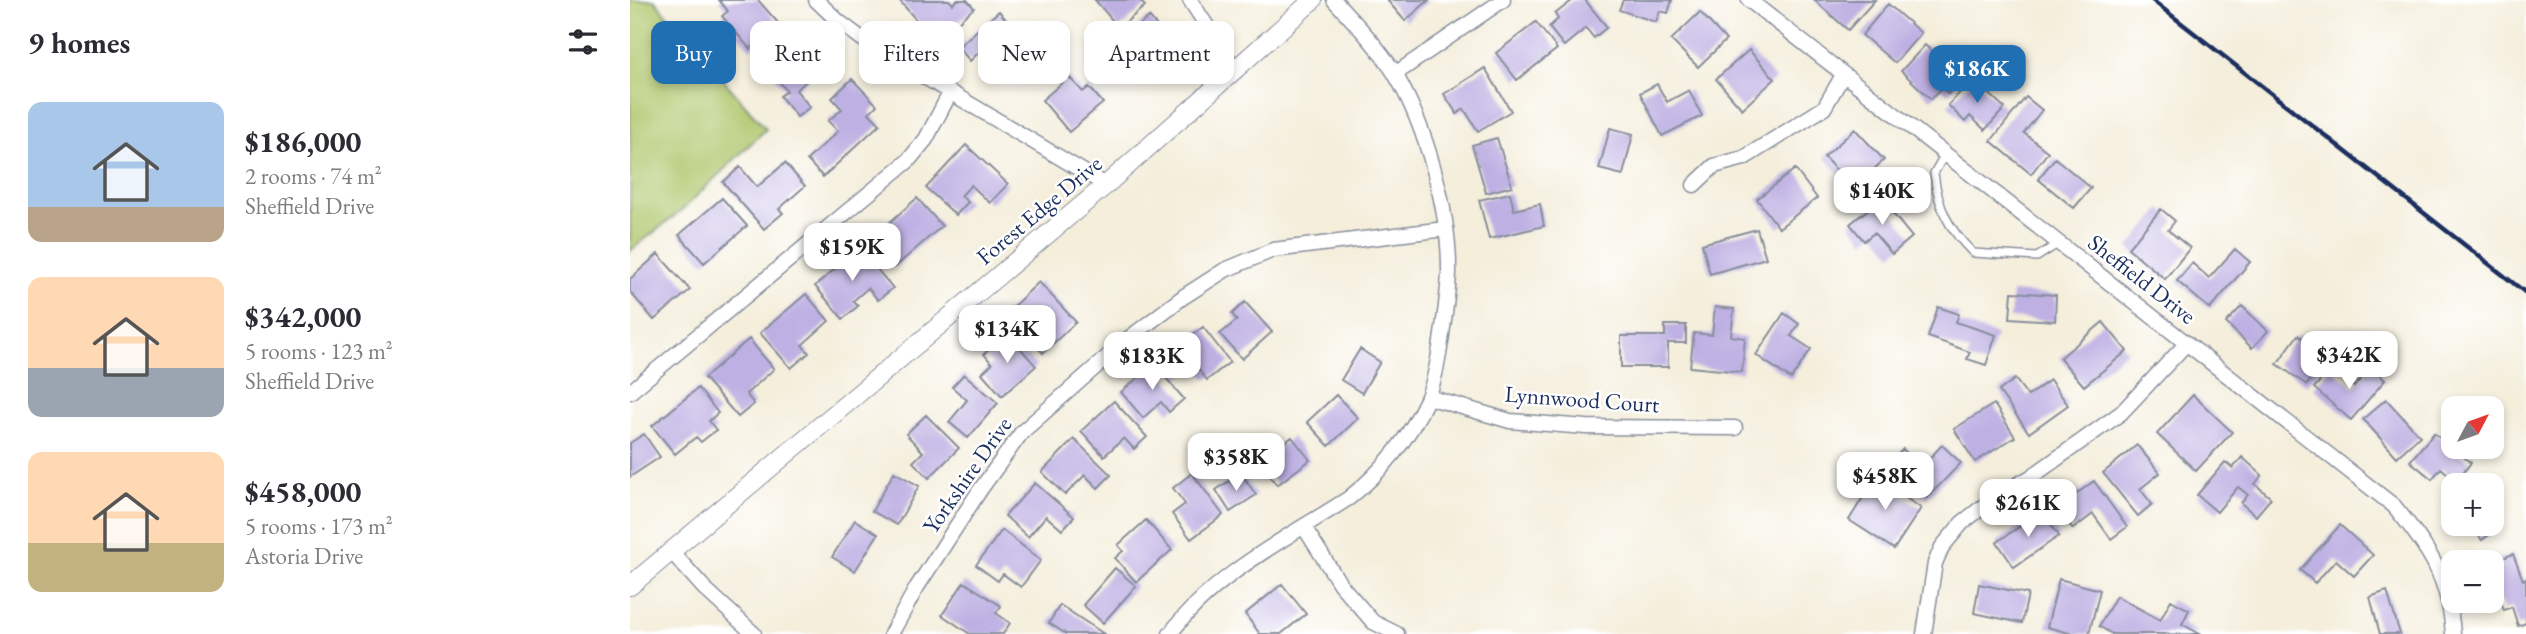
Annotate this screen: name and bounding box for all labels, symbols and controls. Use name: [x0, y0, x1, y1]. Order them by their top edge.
chip: Buy: [651, 21, 736, 84]
chip: Rent: [750, 21, 845, 84]
chip: Filters: [859, 21, 964, 84]
chip: New: [978, 21, 1070, 84]
chip: Apartment: [1084, 21, 1234, 84]
text: 9 homes: [28, 23, 130, 62]
icon: filters: [564, 23, 602, 61]
pin: $186K: [1928, 46, 2026, 105]
text: $186K: [1945, 53, 2009, 83]
text: $186,000: [245, 122, 361, 161]
icon: home: [84, 130, 168, 214]
street label: Forest Edge Drive: [970, 149, 1108, 271]
text: 2 rooms · 74 m²: [245, 161, 382, 191]
pin: $140K: [1833, 168, 1931, 227]
text: $140K: [1850, 175, 1914, 205]
text: Sheffield Drive: [245, 191, 374, 221]
pin: $159K: [803, 224, 901, 283]
street label: Sheffield Drive: [2082, 227, 2202, 331]
text: $159K: [820, 231, 884, 261]
text: $342,000: [245, 297, 361, 336]
icon: home: [84, 305, 168, 389]
pin: $134K: [958, 306, 1056, 365]
text: $134K: [975, 313, 1039, 343]
pin: $183K: [1103, 332, 1201, 392]
pin: $342K: [2300, 332, 2398, 391]
text: 5 rooms · 123 m²: [245, 336, 393, 366]
text: $342K: [2317, 339, 2381, 369]
text: $183K: [1120, 340, 1184, 370]
text: Sheffield Drive: [245, 366, 374, 396]
street label: Lynnwood Court: [1504, 379, 1661, 419]
north arrow: [2441, 396, 2504, 458]
map controls: [2441, 396, 2504, 613]
street label: Yorkshire Drive: [916, 411, 1018, 539]
pin: $358K: [1187, 434, 1285, 493]
text: $358K: [1204, 441, 1268, 471]
pin: $458K: [1836, 452, 1934, 512]
text: $458K: [1853, 460, 1917, 490]
text: $458,000: [245, 472, 361, 511]
button: +: [2441, 473, 2504, 536]
icon: home: [84, 480, 168, 564]
pin: $261K: [1979, 480, 2077, 539]
text: $261K: [1996, 487, 2060, 517]
text: 5 rooms · 173 m²: [245, 511, 393, 541]
text: Astoria Drive: [245, 541, 363, 571]
button: −: [2441, 550, 2504, 613]

